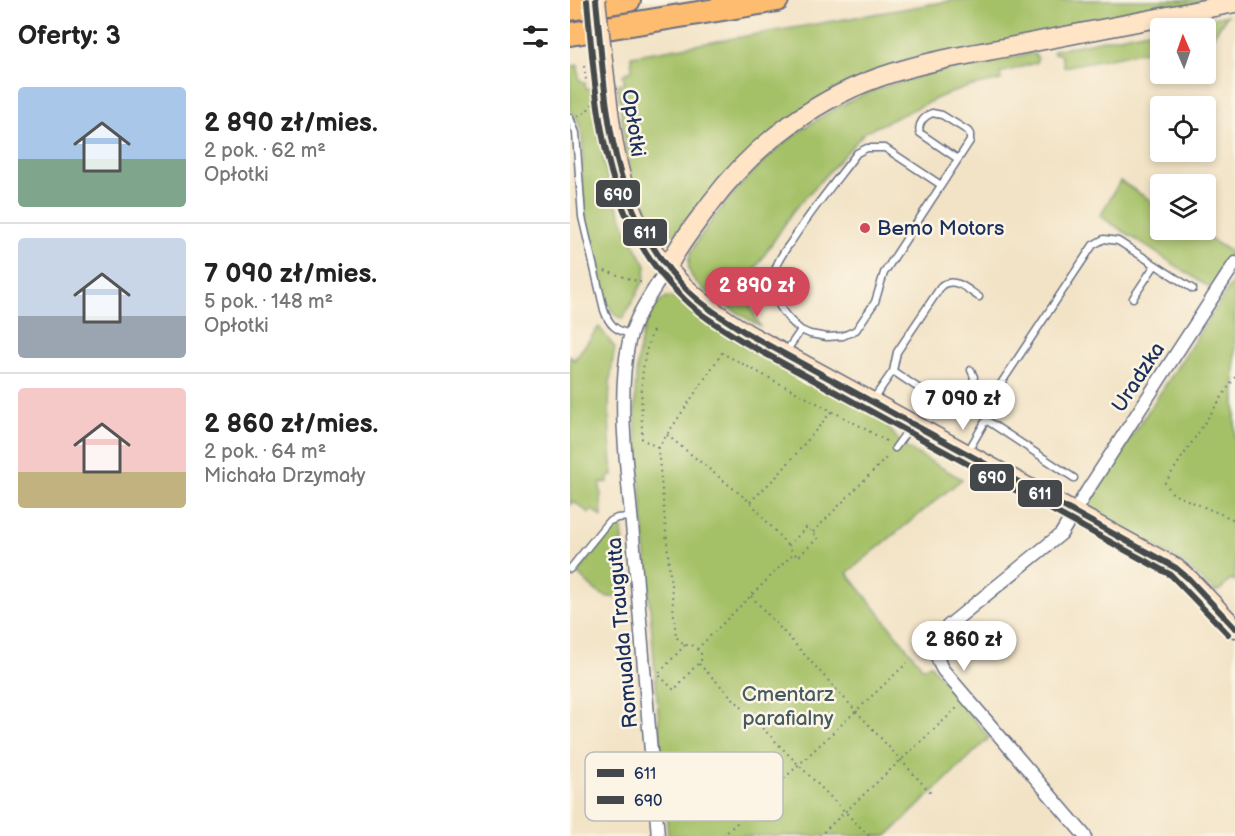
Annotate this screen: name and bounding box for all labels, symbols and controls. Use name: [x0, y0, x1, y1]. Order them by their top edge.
north arrow: [1150, 18, 1216, 84]
map controls: [1150, 18, 1216, 240]
icon: filters: [519, 20, 552, 53]
text: Oferty: 3: [18, 21, 121, 52]
street label: Opłotki: [616, 88, 651, 158]
button: locate: [1150, 96, 1216, 162]
text: 2 890 zł/mies.: [204, 108, 378, 139]
icon: home: [66, 111, 138, 183]
text: 2 pok. · 62 m²: [204, 139, 326, 163]
text: Opłotki: [204, 163, 269, 187]
button: layers: [1150, 174, 1216, 240]
line badge: 690: [595, 179, 641, 208]
text: 690: [603, 186, 633, 205]
place label: Bemo Motors: [877, 216, 1004, 241]
line badge: 611: [622, 218, 668, 247]
marker: Bemo Motors: [858, 221, 872, 235]
text: 611: [633, 224, 657, 243]
text: 7 090 zł/mies.: [204, 259, 377, 290]
icon: home: [66, 262, 138, 334]
pin: 2 890 zł: [695, 267, 819, 318]
text: 2 890 zł: [719, 274, 795, 298]
text: 5 pok. · 148 m²: [204, 290, 333, 314]
text: Opłotki: [204, 314, 269, 338]
street label: Uradzka: [1107, 338, 1170, 417]
pin: 7 090 zł: [901, 380, 1025, 431]
text: 7 090 zł: [925, 387, 1001, 411]
text: 2 860 zł/mies.: [204, 409, 378, 440]
icon: home: [66, 412, 138, 484]
text: 2 pok. · 64 m²: [204, 440, 326, 464]
line badge: 690: [969, 463, 1015, 492]
text: Michała Drzymały: [204, 464, 366, 488]
text: 690: [977, 469, 1007, 488]
line badge: 611: [1017, 479, 1063, 508]
text: 611: [1028, 485, 1052, 504]
street label: Romualda Traugutta: [602, 536, 643, 729]
pin: 2 860 zł: [902, 621, 1026, 672]
text: 2 860 zł: [926, 628, 1002, 652]
park label: Cmentarz parafialny: [742, 682, 835, 731]
legend: [585, 752, 783, 821]
text: 611: [634, 765, 656, 784]
text: 690: [634, 792, 662, 811]

